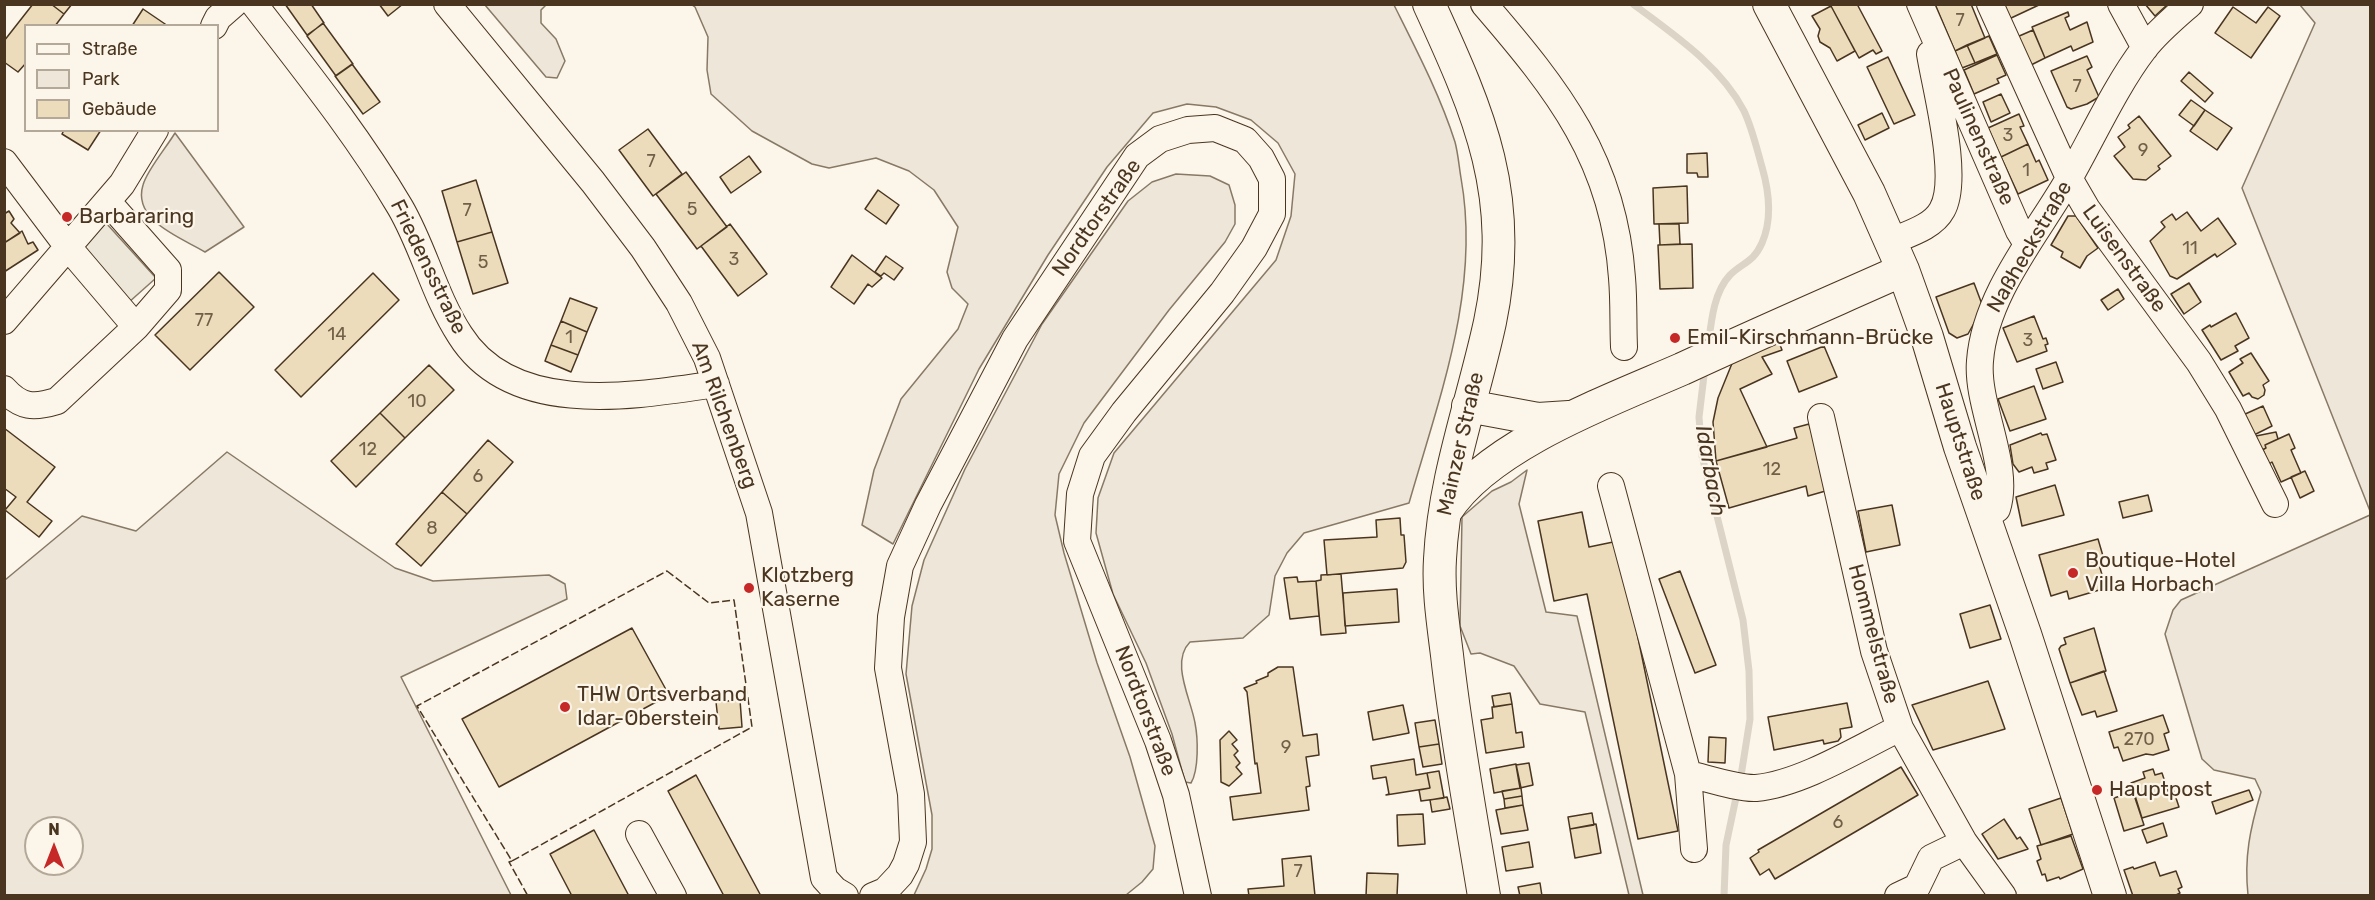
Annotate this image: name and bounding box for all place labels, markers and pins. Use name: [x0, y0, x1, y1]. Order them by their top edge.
place label: Barbararing: [79, 204, 194, 230]
marker: Barbararing: [60, 210, 74, 224]
place label: Emil-Kirschmann-Brücke: [1687, 325, 1933, 351]
marker: Emil-Kirschmann-Brücke: [1668, 331, 1682, 345]
place label: Boutique-Hotel Villa Horbach: [2085, 548, 2236, 598]
place label: Klotzberg Kaserne: [761, 563, 854, 613]
marker: Boutique-Hotel Villa Horbach: [2066, 566, 2080, 580]
marker: Klotzberg Kaserne: [742, 581, 756, 595]
place label: THW Ortsverband Idar-Oberstein: [577, 682, 747, 732]
marker: THW Ortsverband Idar-Oberstein: [558, 700, 572, 714]
place label: Hauptpost: [2109, 777, 2212, 803]
marker: Hauptpost: [2090, 783, 2104, 797]

